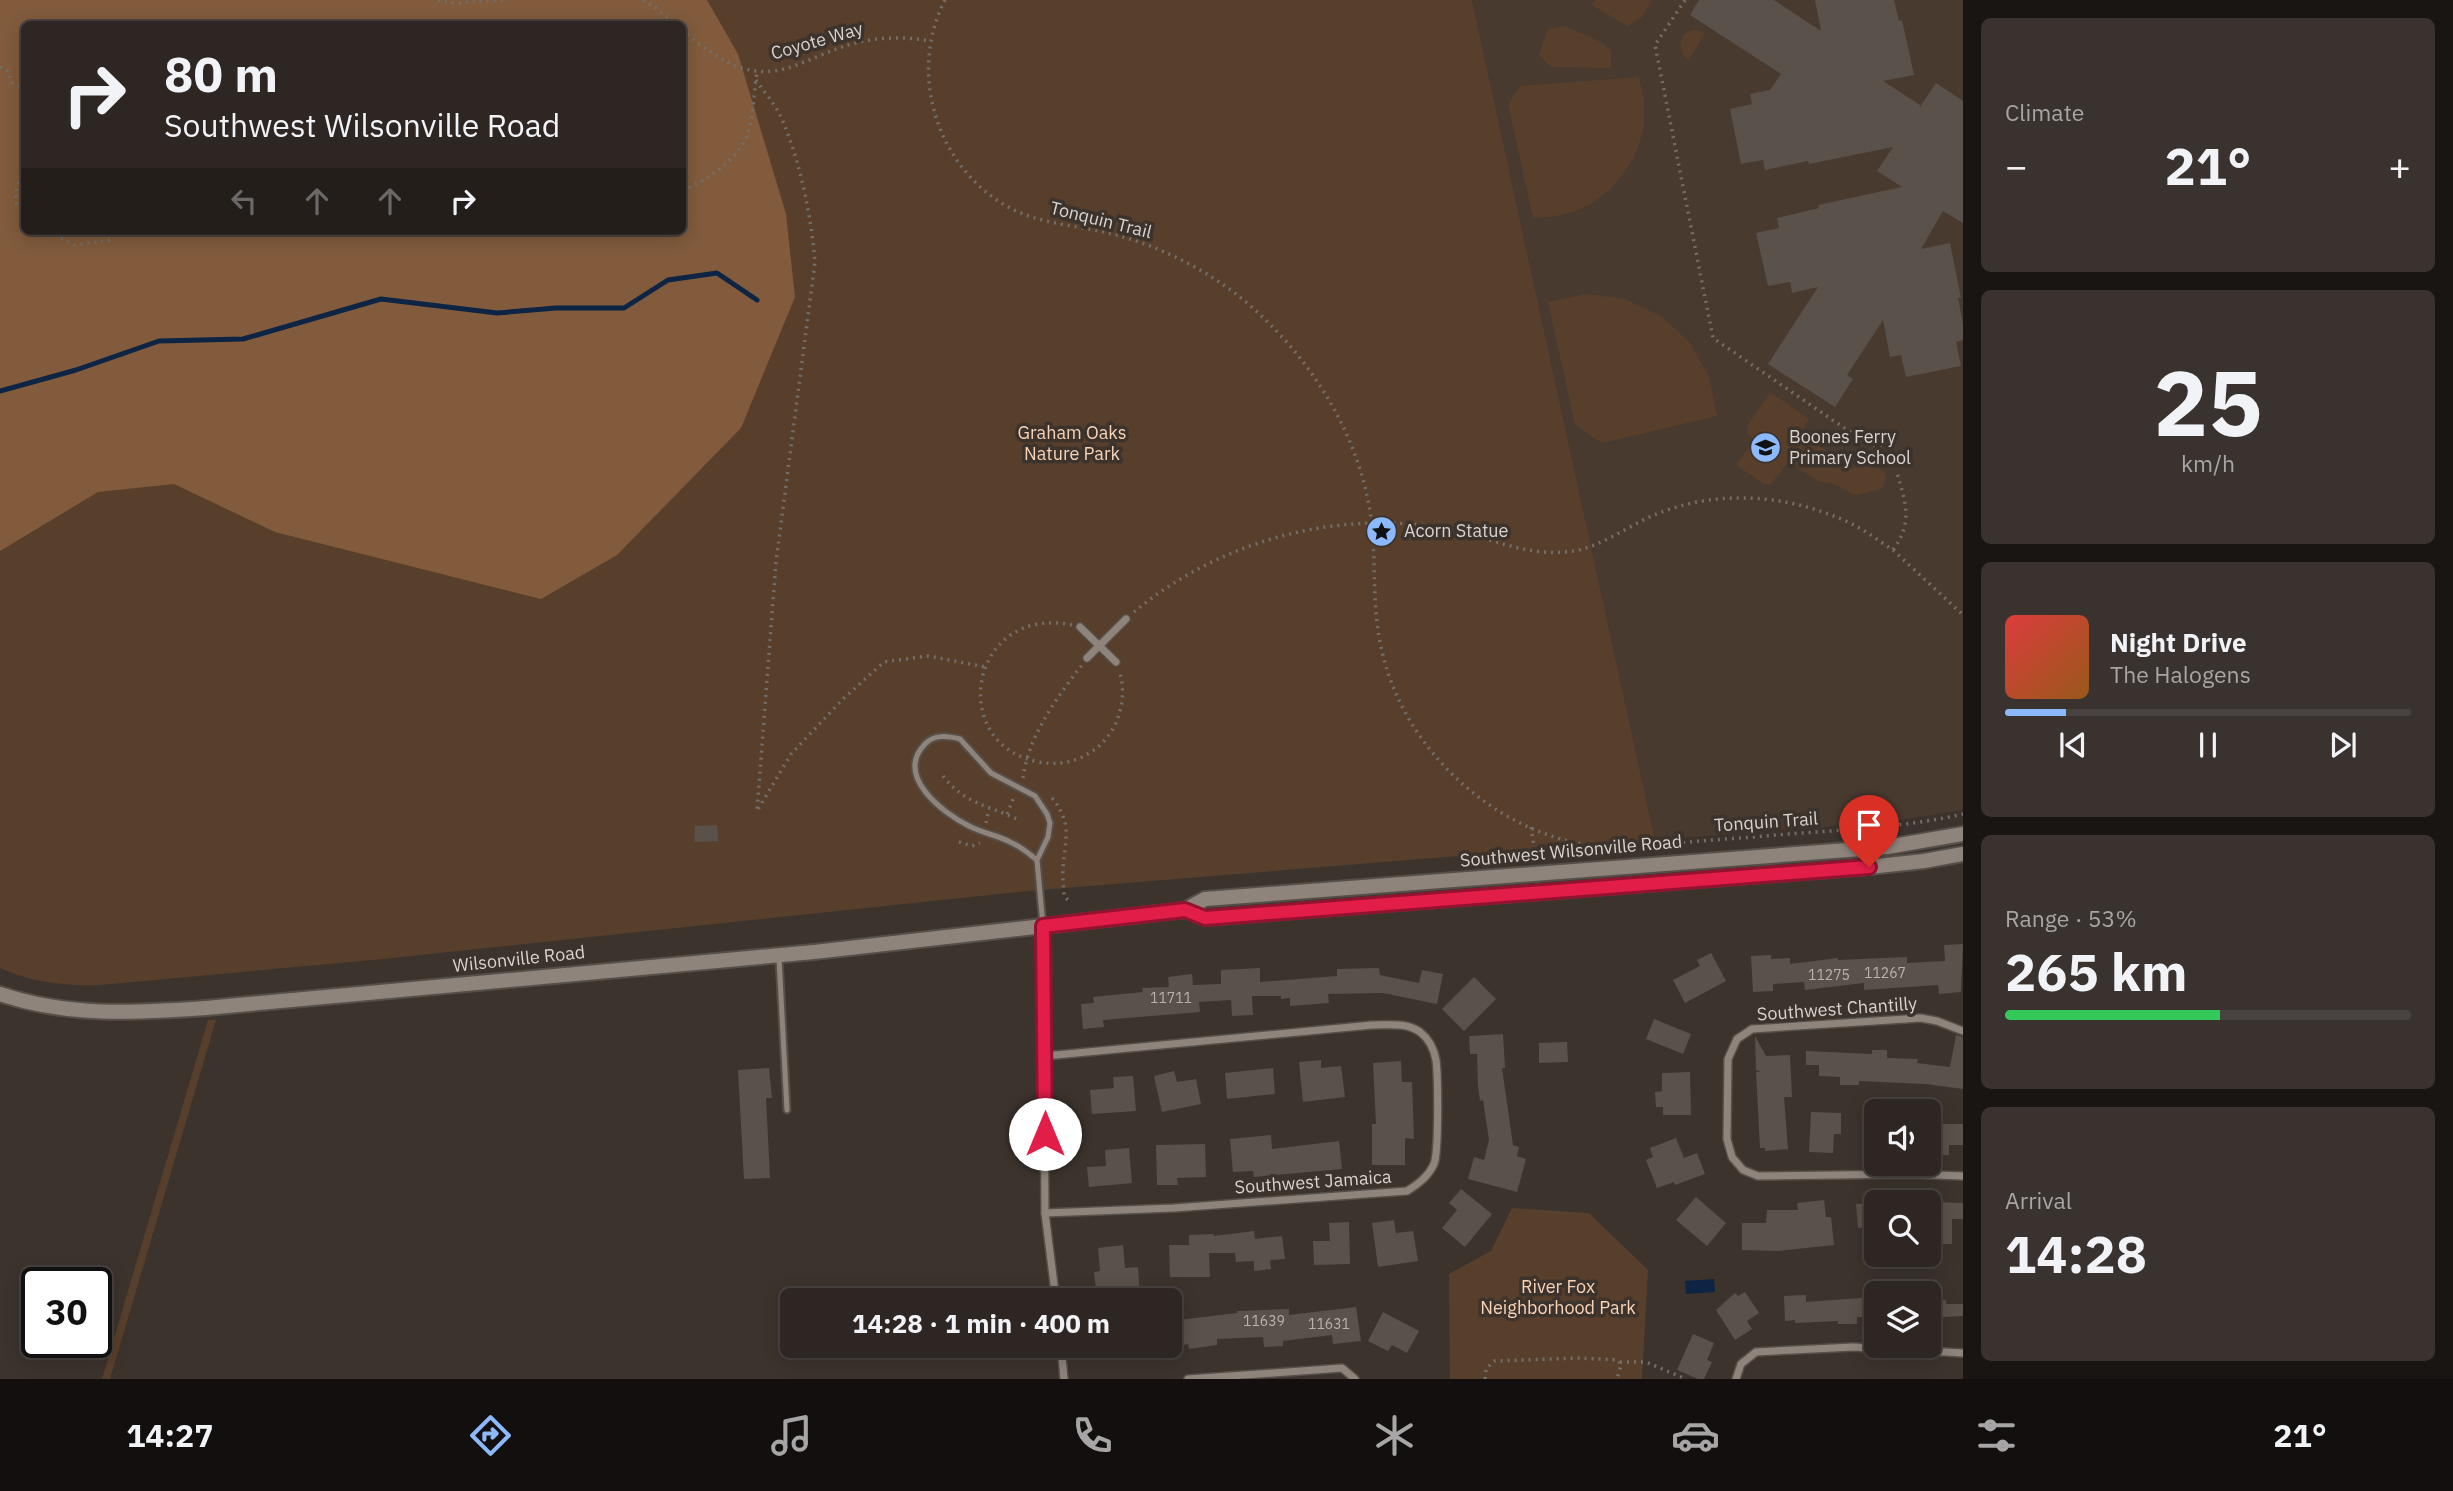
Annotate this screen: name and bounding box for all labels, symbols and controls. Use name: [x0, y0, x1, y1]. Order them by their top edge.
street label: Coyote Way: [768, 16, 866, 65]
text: 80 m: [164, 42, 278, 105]
icon: right: [49, 49, 140, 140]
text: Climate: [2005, 97, 2084, 127]
text: Southwest Wilsonville Road: [164, 104, 560, 146]
text: 21°: [2165, 132, 2251, 199]
text: −: [2005, 141, 2028, 190]
text: +: [2388, 141, 2411, 190]
icon: left: [225, 182, 263, 220]
icon: ahead: [298, 182, 336, 220]
icon: ahead: [371, 182, 409, 220]
icon: right: [444, 182, 482, 220]
street label: Tonquin Trail: [1048, 196, 1155, 243]
text: 25: [2153, 343, 2263, 461]
park label: Graham Oaks Nature Park: [1018, 421, 1126, 465]
place label: Boones Ferry Primary School: [1789, 425, 1911, 469]
school or university icon: Boones Ferry Primary School: [1749, 430, 1783, 464]
text: km/h: [2181, 448, 2235, 478]
place icon: Acorn Statue: [1364, 514, 1398, 548]
place label: Acorn Statue: [1404, 519, 1509, 542]
text: Night Drive: [2110, 625, 2247, 659]
text: The Halogens: [2110, 659, 2251, 689]
icon: previous: [2054, 726, 2092, 764]
icon: pause: [2189, 726, 2227, 764]
icon: next: [2324, 726, 2362, 764]
pin: [1839, 795, 1899, 867]
street label: Tonquin Trail: [1713, 806, 1819, 837]
icon: arrive: [1850, 806, 1888, 844]
street label: Southwest Wilsonville Road: [1459, 829, 1683, 872]
text: Range · 53%: [2005, 903, 2137, 933]
text: 265 km: [2005, 938, 2187, 1005]
street label: Wilsonville Road: [452, 940, 586, 977]
house number: 11267: [1864, 964, 1906, 982]
house number: 11275: [1808, 966, 1850, 984]
house number: 11711: [1150, 989, 1192, 1007]
street label: Southwest Chantilly: [1756, 991, 1918, 1026]
position arrow: [1008, 1097, 1082, 1171]
map controls: [1864, 1099, 1941, 1358]
button: sound: [1864, 1099, 1941, 1176]
street label: Southwest Jamaica: [1234, 1165, 1393, 1198]
text: Arrival: [2005, 1185, 2072, 1215]
button: search: [1864, 1190, 1941, 1267]
text: 14:28: [2005, 1220, 2147, 1287]
speed limit sign: 30: [21, 1267, 112, 1358]
park label: River Fox Neighborhood Park: [1480, 1275, 1636, 1319]
button: layers: [1864, 1281, 1941, 1358]
text: 14:28 · 1 min · 400 m: [852, 1306, 1110, 1340]
house number: 11639: [1243, 1312, 1285, 1330]
house number: 11631: [1308, 1315, 1350, 1333]
icon: directions: [466, 1411, 515, 1460]
icon: music: [767, 1411, 816, 1460]
icon: phone: [1068, 1411, 1117, 1460]
icon: climate: [1370, 1411, 1419, 1460]
icon: car: [1671, 1411, 1720, 1460]
icon: filters: [1972, 1411, 2021, 1460]
text: 14:27: [126, 1414, 214, 1456]
text: 21°: [2273, 1414, 2327, 1456]

